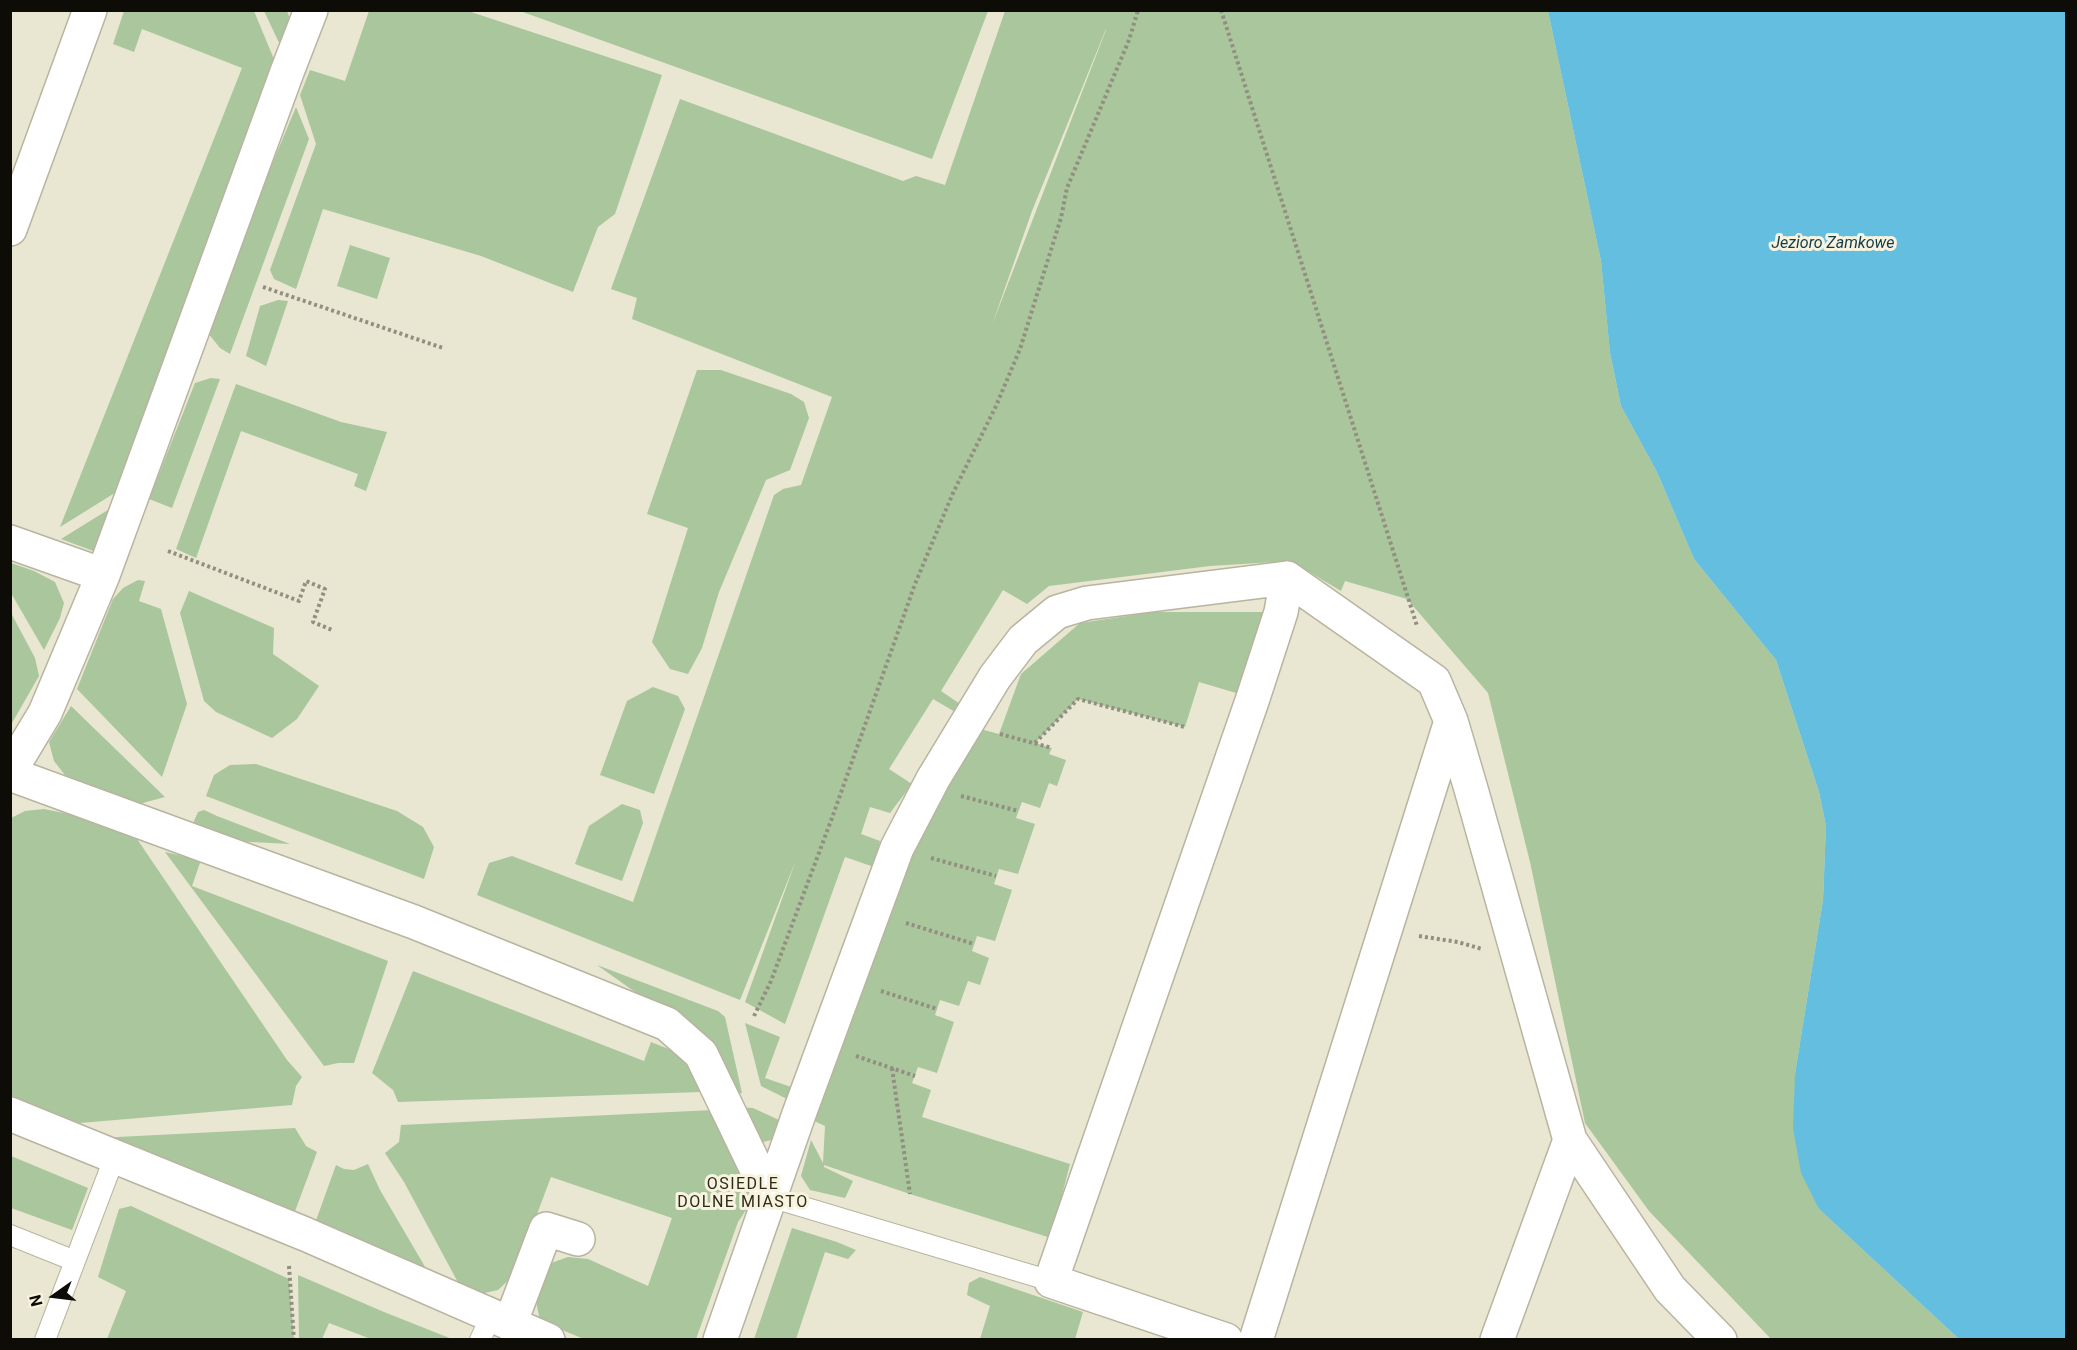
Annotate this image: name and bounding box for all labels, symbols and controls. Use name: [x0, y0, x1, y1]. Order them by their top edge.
water label: Jezioro Zamkowe: [1772, 234, 1894, 254]
district label: OSIEDLE DOLNE MIASTO: [677, 1175, 809, 1213]
north arrow: [24, 1266, 84, 1326]
text: N: [25, 1293, 47, 1308]

